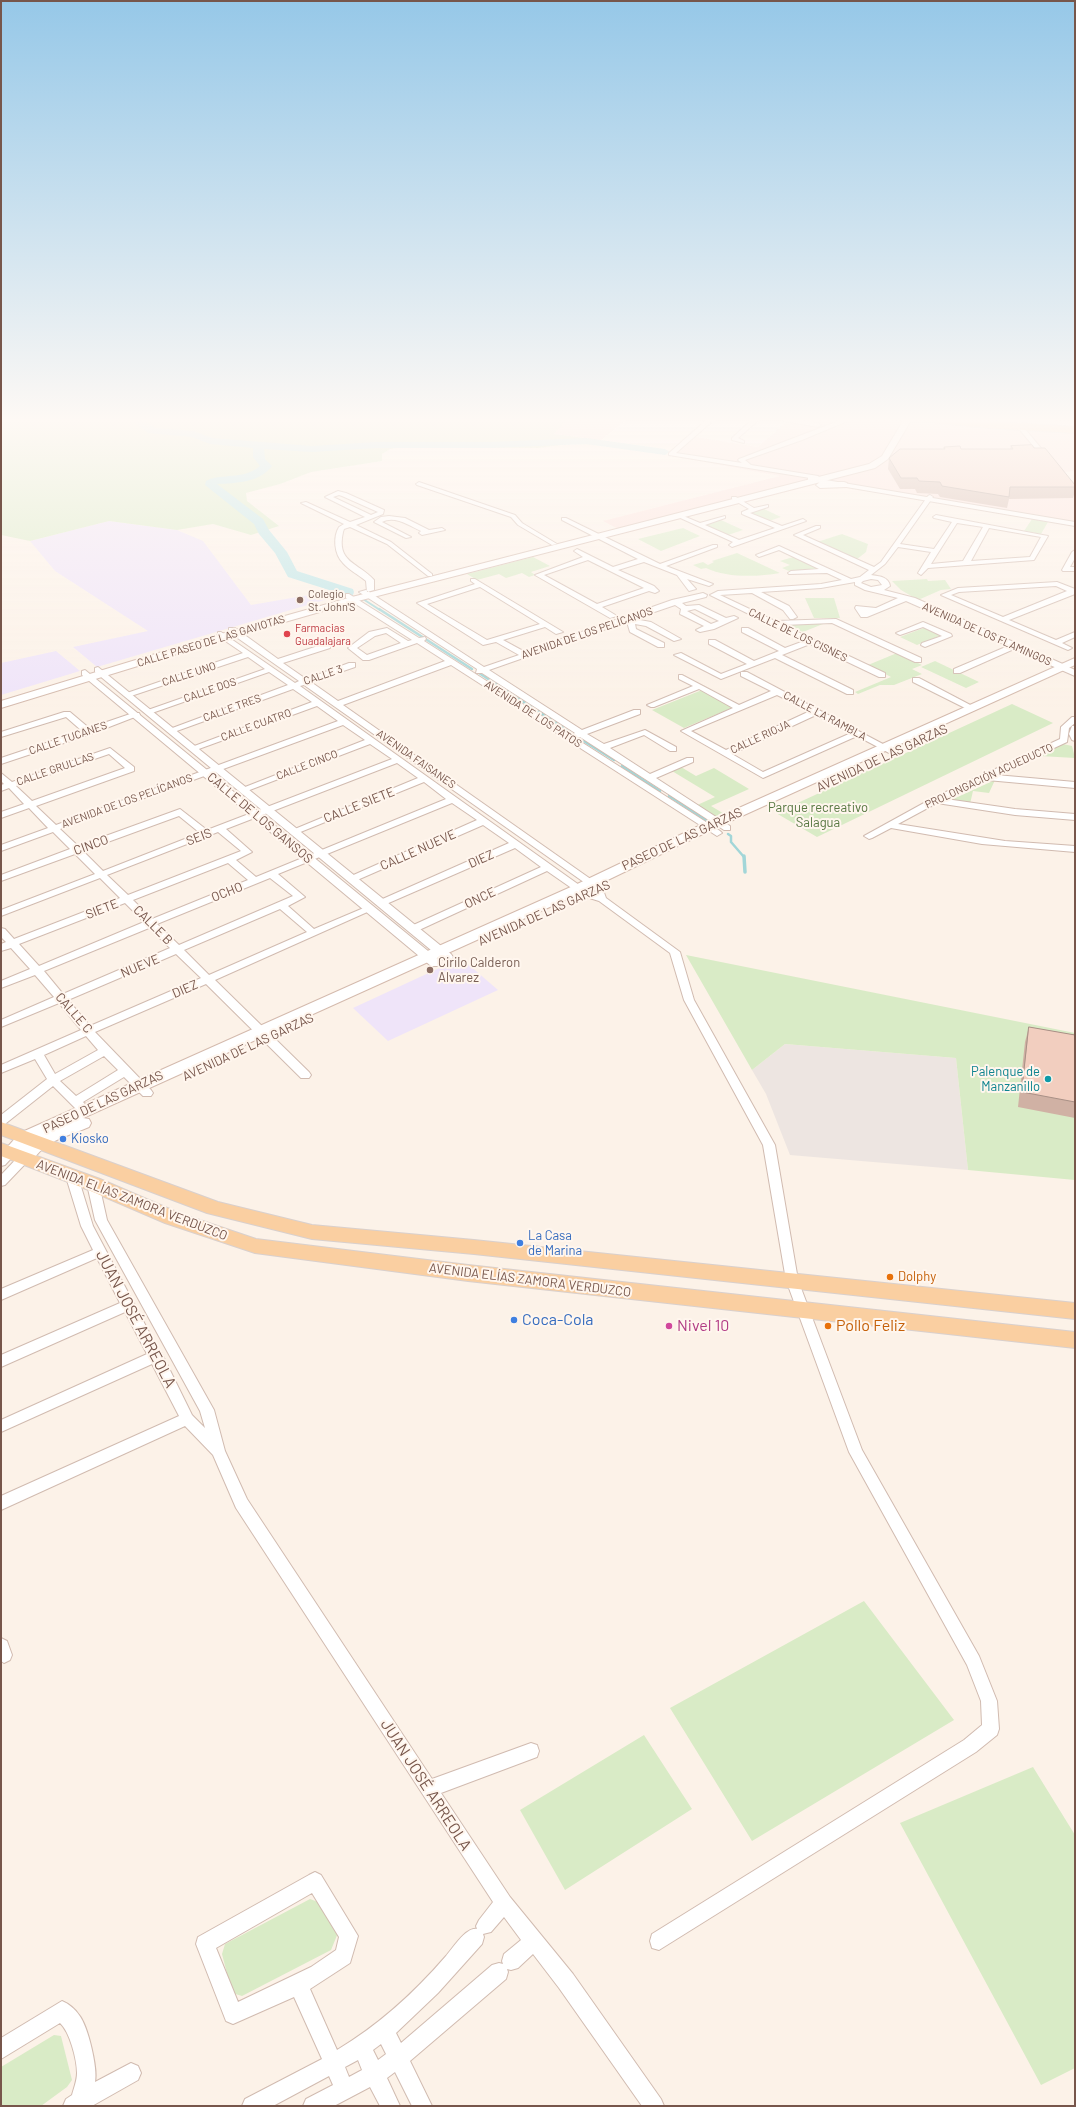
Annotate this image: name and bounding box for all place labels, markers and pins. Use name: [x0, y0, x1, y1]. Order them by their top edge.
place label: Colegio St. John'S: [308, 587, 355, 613]
marker: Colegio St. John'S: [295, 595, 305, 605]
place label: Farmacias Guadalajara: [295, 621, 351, 647]
marker: Farmacias Guadalajara: [282, 629, 292, 639]
place label: Cirilo Calderon Alvarez: [438, 955, 520, 986]
marker: Cirilo Calderon Alvarez: [425, 965, 435, 975]
place label: Palenque de Manzanillo: [971, 1064, 1040, 1095]
marker: Palenque de Manzanillo: [1043, 1074, 1053, 1084]
place label: Kiosko: [71, 1131, 109, 1147]
marker: Kiosko: [58, 1134, 68, 1144]
place label: La Casa de Marina: [528, 1228, 582, 1259]
marker: La Casa de Marina: [515, 1238, 525, 1248]
place label: Dolphy: [898, 1269, 936, 1285]
marker: Dolphy: [885, 1272, 895, 1282]
place label: Coca-Cola: [522, 1310, 593, 1330]
marker: Coca-Cola: [509, 1315, 519, 1325]
place label: Nivel 10: [677, 1316, 729, 1336]
place label: Pollo Feliz: [836, 1316, 905, 1336]
marker: Nivel 10: [664, 1321, 674, 1331]
marker: Pollo Feliz: [823, 1321, 833, 1331]

